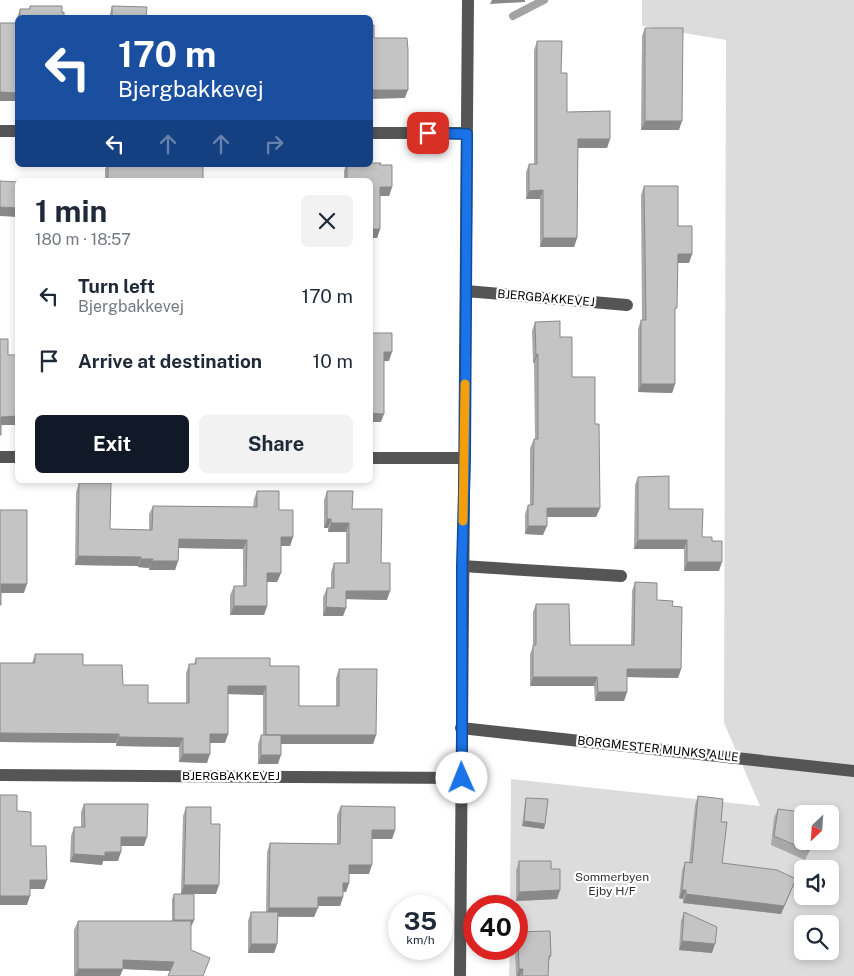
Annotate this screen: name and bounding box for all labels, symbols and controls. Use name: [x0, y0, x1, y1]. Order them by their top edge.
text: 170 m: [118, 34, 216, 75]
icon: left: [35, 35, 100, 100]
text: Bjergbakkevej: [118, 76, 264, 102]
pin: [407, 112, 449, 154]
icon: arrive: [414, 119, 442, 147]
icon: left: [101, 130, 129, 158]
icon: ahead: [154, 130, 182, 158]
icon: ahead: [207, 130, 235, 158]
icon: right: [260, 130, 288, 158]
text: 1 min: [35, 193, 107, 229]
button: close: [301, 195, 353, 247]
text: 180 m · 18:57: [35, 230, 131, 249]
text: Turn left: [78, 275, 155, 297]
icon: left: [35, 282, 63, 310]
text: 170 m: [302, 285, 353, 307]
street label: BJERGBAKKEVEJ: [497, 287, 595, 309]
text: Bjergbakkevej: [78, 297, 184, 316]
icon: arrive: [35, 347, 63, 375]
text: Arrive at destination: [78, 350, 262, 372]
text: 10 m: [313, 350, 353, 372]
button: Exit: [35, 415, 189, 473]
button: Share: [199, 415, 353, 473]
street label: BORGMESTER MUNKS ALLE: [577, 734, 739, 764]
position arrow: [435, 751, 487, 803]
street label: BJERGBAKKEVEJ: [182, 769, 280, 783]
north arrow: [794, 805, 839, 850]
map controls: [794, 805, 839, 960]
button: sound: [794, 860, 839, 905]
park label: Sommerbyen Ejby H/F: [575, 870, 649, 898]
speed limit sign: 40: [463, 895, 528, 960]
text: 35: [404, 906, 437, 936]
button: search: [794, 915, 839, 960]
text: km/h: [406, 933, 435, 947]

